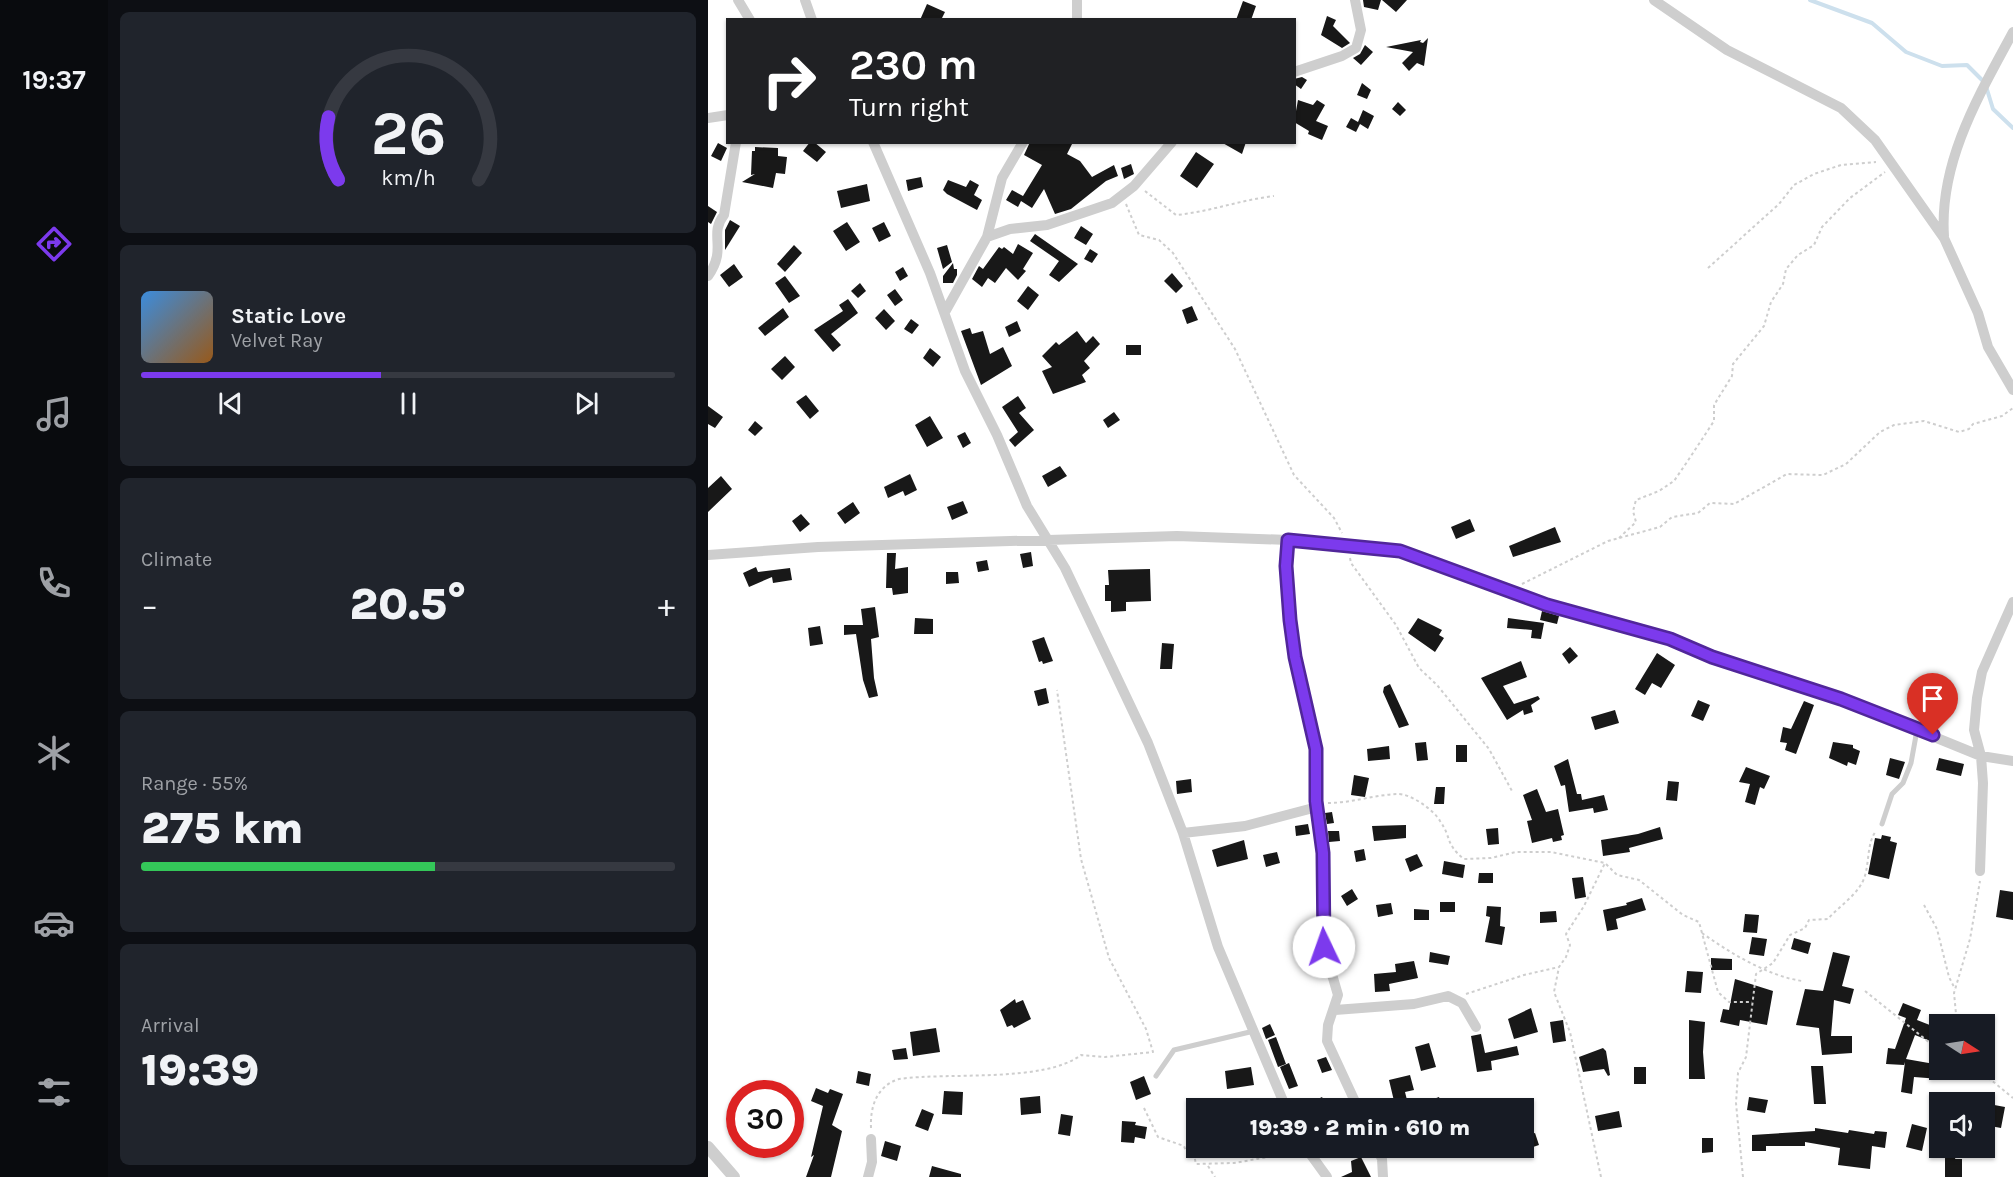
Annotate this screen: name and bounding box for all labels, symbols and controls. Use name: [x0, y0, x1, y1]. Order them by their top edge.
text: 230 m: [849, 40, 978, 90]
icon: right: [750, 42, 828, 120]
text: 19:37: [22, 64, 86, 96]
text: Turn right: [849, 91, 969, 123]
text: 26: [370, 97, 446, 170]
text: km/h: [381, 165, 435, 190]
icon: directions: [33, 223, 75, 265]
text: Static Love: [231, 303, 346, 329]
text: Velvet Ray: [231, 329, 323, 352]
icon: previous: [214, 387, 247, 420]
icon: pause: [392, 387, 425, 420]
icon: next: [570, 387, 603, 420]
icon: music: [33, 393, 75, 435]
text: Climate: [141, 548, 212, 571]
icon: phone: [33, 562, 75, 604]
text: 20.5°: [350, 578, 466, 630]
text: −: [141, 586, 158, 624]
text: +: [658, 586, 675, 624]
pin: [1907, 673, 1958, 735]
icon: arrive: [1916, 682, 1949, 715]
icon: climate: [33, 732, 75, 774]
text: Range · 55%: [141, 772, 248, 795]
text: 275 km: [141, 802, 304, 854]
icon: car: [33, 902, 75, 944]
position arrow: [1292, 915, 1356, 979]
text: Arrival: [141, 1014, 200, 1037]
north arrow: [1929, 1014, 1995, 1080]
map controls: [1929, 1014, 1995, 1158]
text: 19:39: [141, 1044, 259, 1096]
icon: filters: [33, 1071, 75, 1113]
speed limit sign: 30: [726, 1080, 804, 1158]
button: sound: [1929, 1092, 1995, 1158]
text: 19:39 · 2 min · 610 m: [1250, 1115, 1470, 1141]

